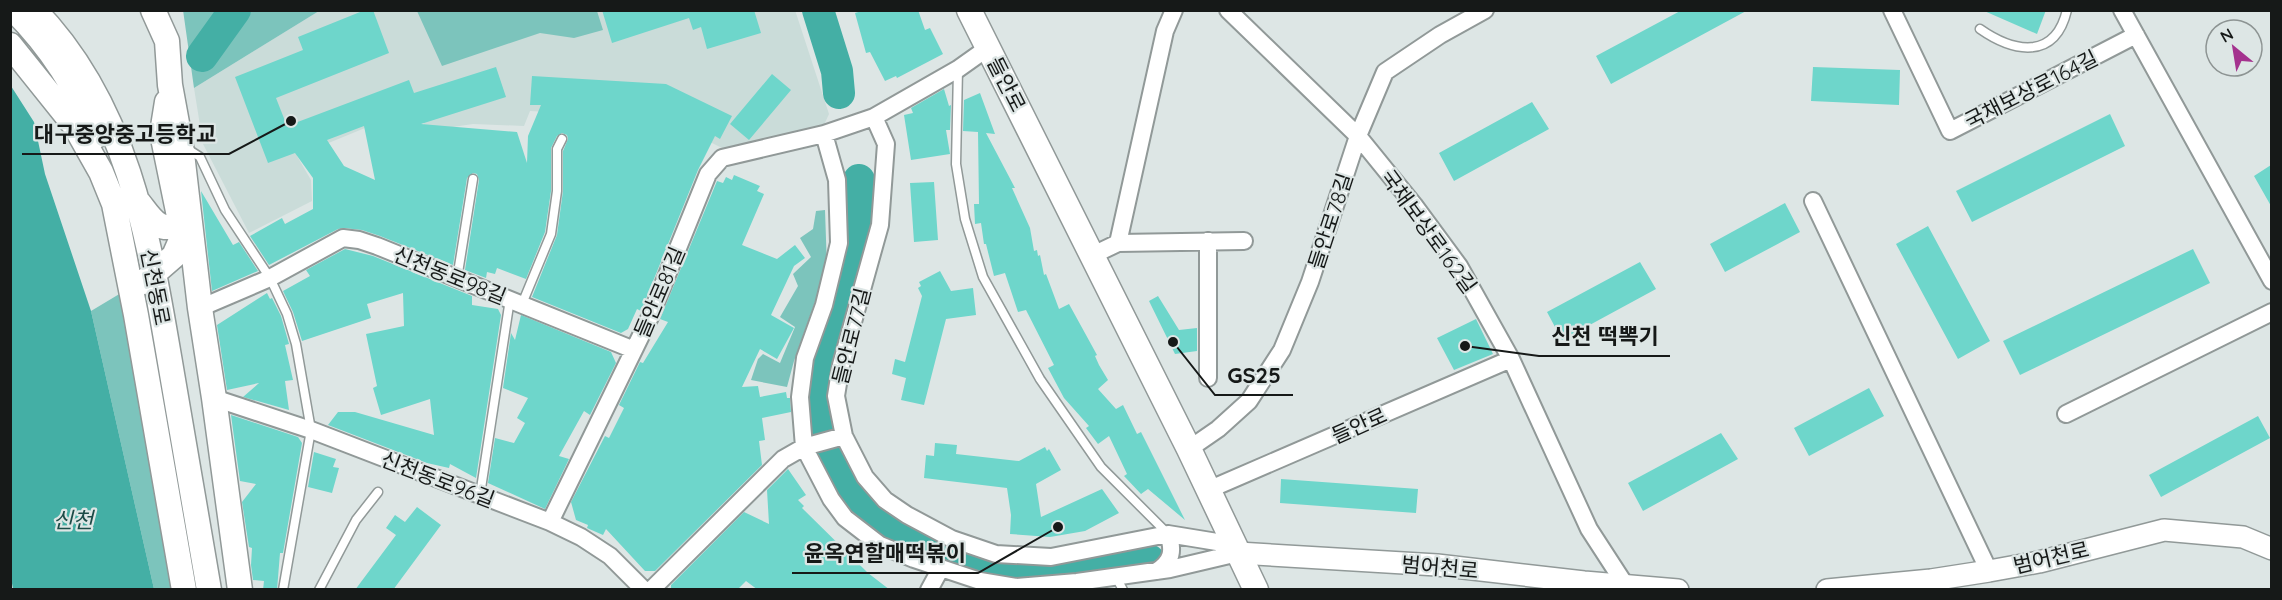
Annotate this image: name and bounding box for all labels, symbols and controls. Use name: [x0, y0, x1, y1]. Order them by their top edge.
north arrow: [2204, 18, 2264, 78]
text: N: [2216, 23, 2237, 47]
street label: 국채보상로164길: [1960, 44, 2102, 134]
street label: 들안로: [982, 52, 1032, 116]
callout: 대구중앙중고등학교: [22, 114, 229, 154]
text: 대구중앙중고등학교: [34, 120, 216, 148]
street label: 국채보상로162길: [1375, 164, 1483, 298]
street label: 들안로78길: [1302, 170, 1358, 272]
street label: 신천동로98길: [390, 241, 510, 309]
street label: 들안로81길: [628, 243, 690, 341]
street label: 신천동로: [136, 247, 176, 327]
street label: 들안로77길: [826, 285, 876, 387]
callout: 신천 떡뽁기: [1539, 316, 1670, 356]
text: 신천 떡뽁기: [1551, 322, 1659, 350]
callout: GS25: [1215, 355, 1293, 395]
text: GS25: [1227, 361, 1281, 389]
street label: 들안로: [1327, 401, 1391, 449]
street label: 신천동로96길: [378, 445, 498, 513]
water label: 신천: [53, 506, 96, 534]
callout: 윤옥연할매떡볶이: [792, 533, 978, 573]
street label: 범어천로: [2010, 536, 2092, 578]
text: 윤옥연할매떡볶이: [804, 539, 966, 567]
street label: 범어천로: [1400, 551, 1480, 583]

